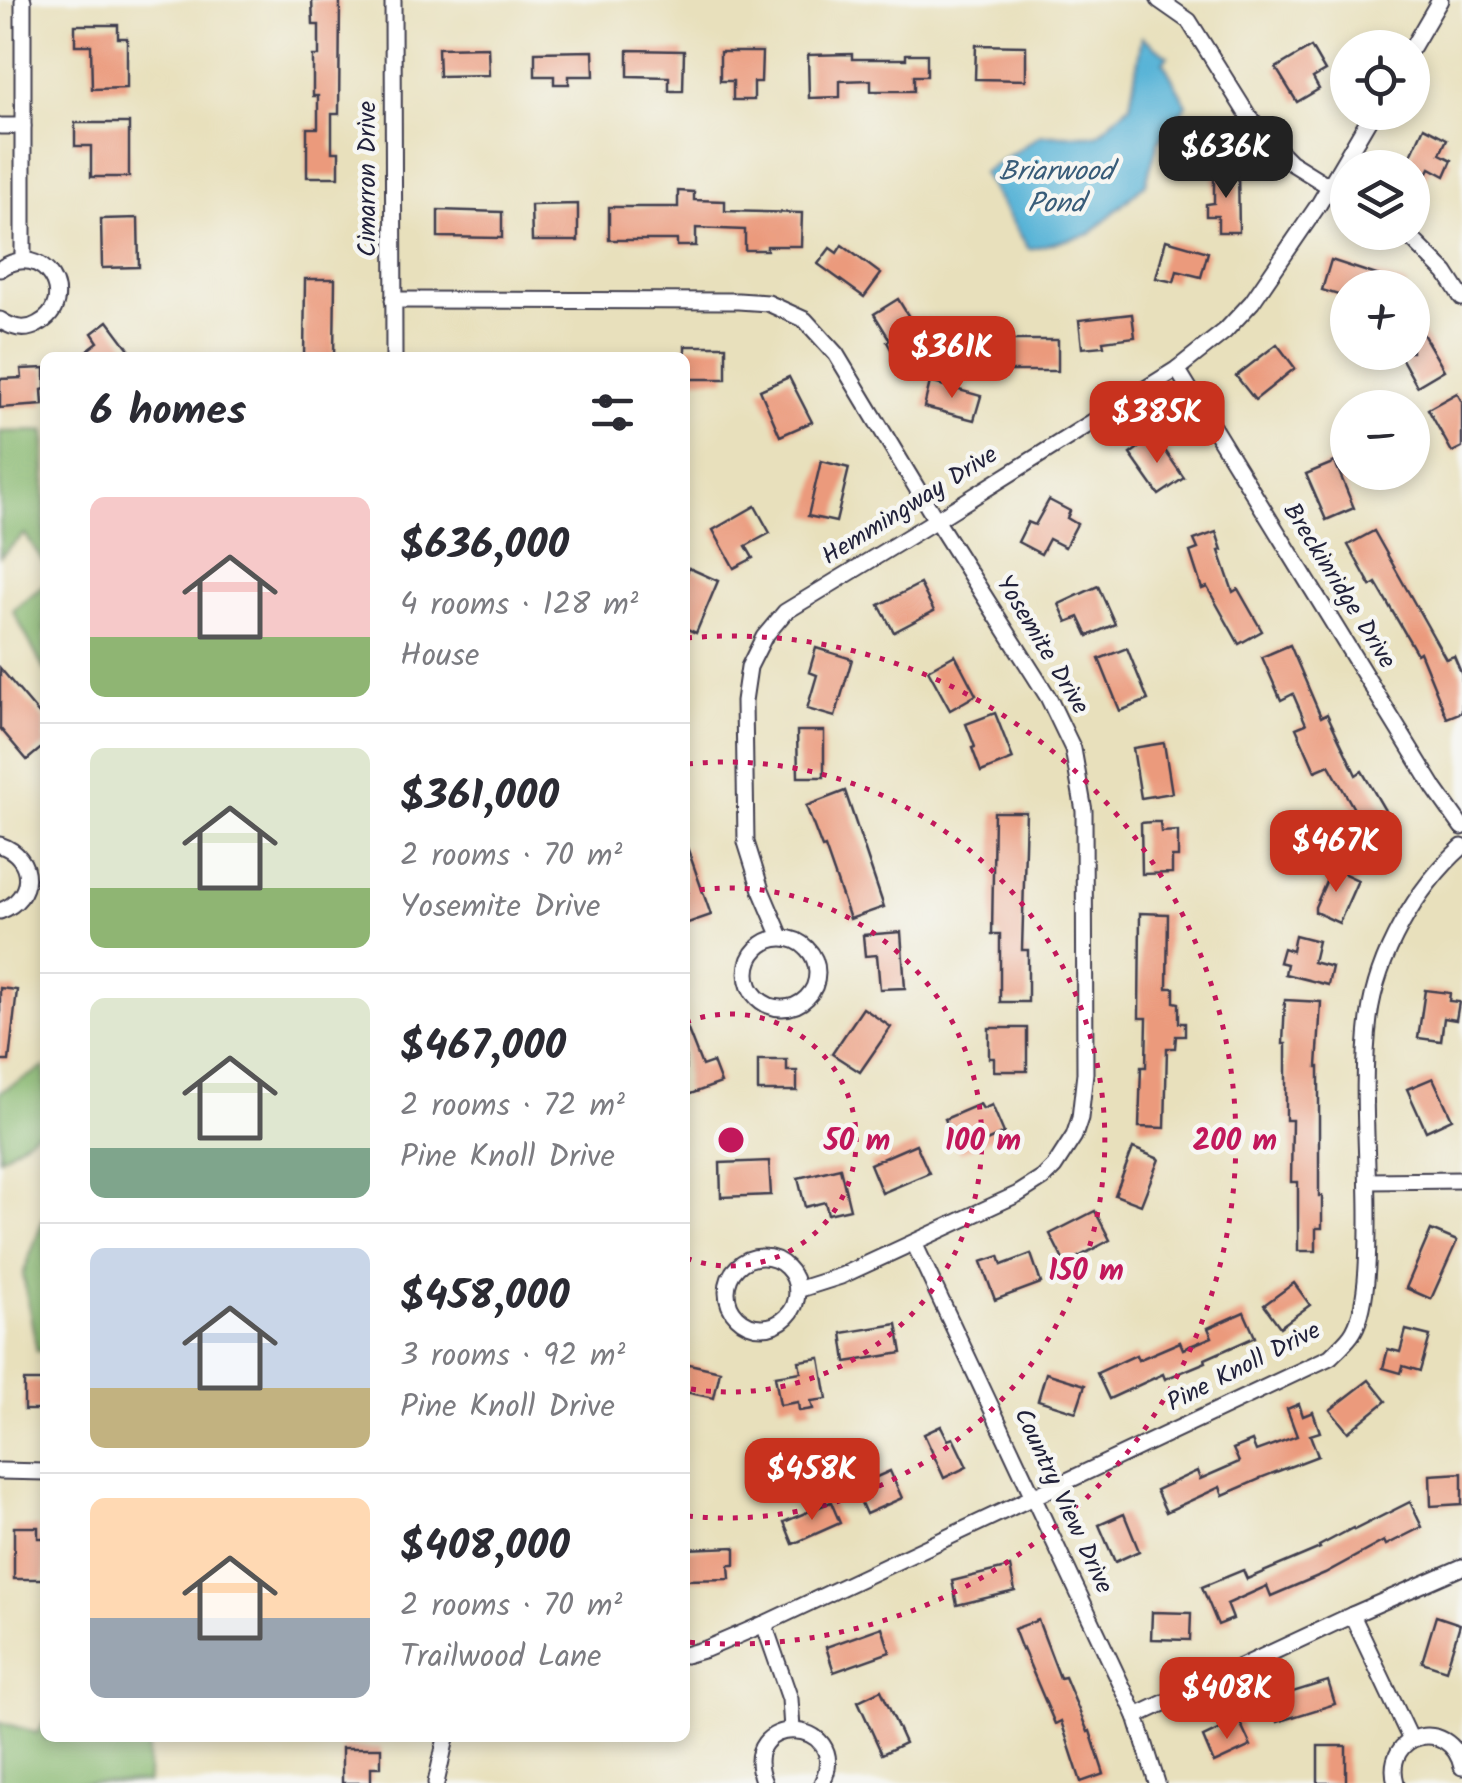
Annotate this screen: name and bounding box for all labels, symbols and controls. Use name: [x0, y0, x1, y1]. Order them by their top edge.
map controls: [1330, 30, 1430, 490]
button: locate: [1330, 30, 1430, 130]
street label: Cimarron Drive: [348, 101, 388, 257]
pin: $636K: [1156, 116, 1296, 201]
text: $636K: [1181, 123, 1271, 174]
water label: Briarwood Pond: [999, 150, 1119, 227]
button: layers: [1330, 150, 1430, 250]
button: +: [1330, 270, 1430, 370]
pin: $361K: [882, 316, 1022, 401]
text: $361K: [911, 323, 993, 374]
text: 6 homes: [90, 379, 246, 446]
pin: $385K: [1087, 381, 1227, 466]
icon: filters: [585, 385, 640, 440]
text: $385K: [1112, 388, 1202, 439]
button: −: [1330, 390, 1430, 490]
street label: Hemmingway Drive: [814, 436, 1006, 576]
street label: Breckinridge Drive: [1272, 495, 1406, 677]
text: $636,000: [400, 513, 569, 580]
icon: home: [170, 537, 290, 657]
street label: Yosemite Drive: [985, 568, 1099, 722]
text: 4 rooms · 128 m²: [400, 580, 638, 631]
text: House: [400, 631, 479, 682]
text: $361,000: [400, 764, 559, 831]
icon: home: [170, 788, 290, 908]
pin: $467K: [1266, 810, 1406, 895]
text: $467K: [1292, 817, 1380, 868]
text: 2 rooms · 70 m²: [400, 831, 622, 882]
text: Yosemite Drive: [400, 882, 600, 933]
text: $467,000: [400, 1014, 566, 1081]
icon: home: [170, 1038, 290, 1158]
text: 2 rooms · 72 m²: [400, 1081, 625, 1132]
text: 50 m: [823, 1118, 890, 1166]
text: 100 m: [945, 1118, 1021, 1166]
text: 200 m: [1193, 1118, 1277, 1166]
centre of rings: [713, 1122, 749, 1158]
text: Pine Knoll Drive: [400, 1132, 615, 1183]
text: 150 m: [1048, 1248, 1124, 1296]
text: $458,000: [400, 1264, 569, 1331]
icon: home: [170, 1288, 290, 1408]
street label: Pine Knoll Drive: [1160, 1311, 1328, 1423]
text: 3 rooms · 92 m²: [400, 1331, 625, 1382]
text: Pine Knoll Drive: [400, 1382, 615, 1433]
street label: Country View Drive: [1002, 1402, 1124, 1600]
pin: $458K: [742, 1438, 882, 1523]
text: $458K: [767, 1445, 857, 1496]
text: $408,000: [400, 1514, 570, 1581]
icon: home: [170, 1538, 290, 1658]
text: 2 rooms · 70 m²: [400, 1581, 622, 1632]
text: Trailwood Lane: [400, 1632, 601, 1683]
pin: $408K: [1157, 1657, 1297, 1742]
text: $408K: [1182, 1664, 1272, 1715]

